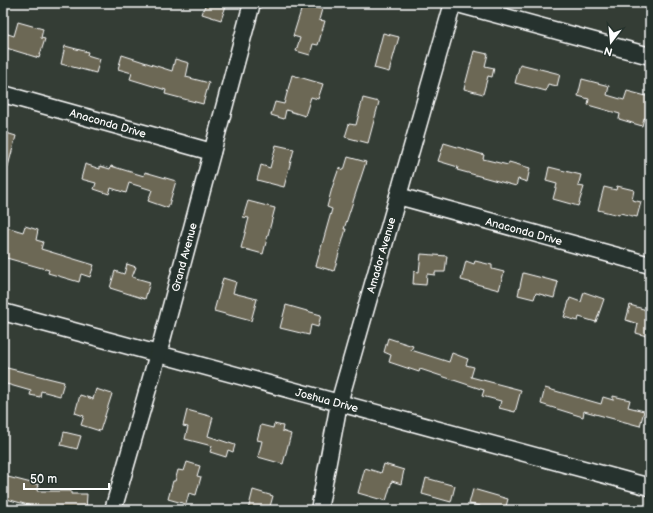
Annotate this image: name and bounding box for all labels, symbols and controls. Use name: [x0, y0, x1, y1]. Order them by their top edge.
north arrow: [591, 22, 631, 62]
text: N: [603, 44, 614, 59]
street label: Anaconda Drive: [68, 106, 148, 141]
street label: Amador Avenue: [364, 215, 399, 295]
street label: Anaconda Drive: [484, 215, 564, 248]
street label: Grand Avenue: [169, 221, 200, 293]
street label: Joshua Drive: [294, 386, 360, 415]
scale bar: [24, 465, 109, 491]
text: 50 m: [30, 472, 57, 487]

